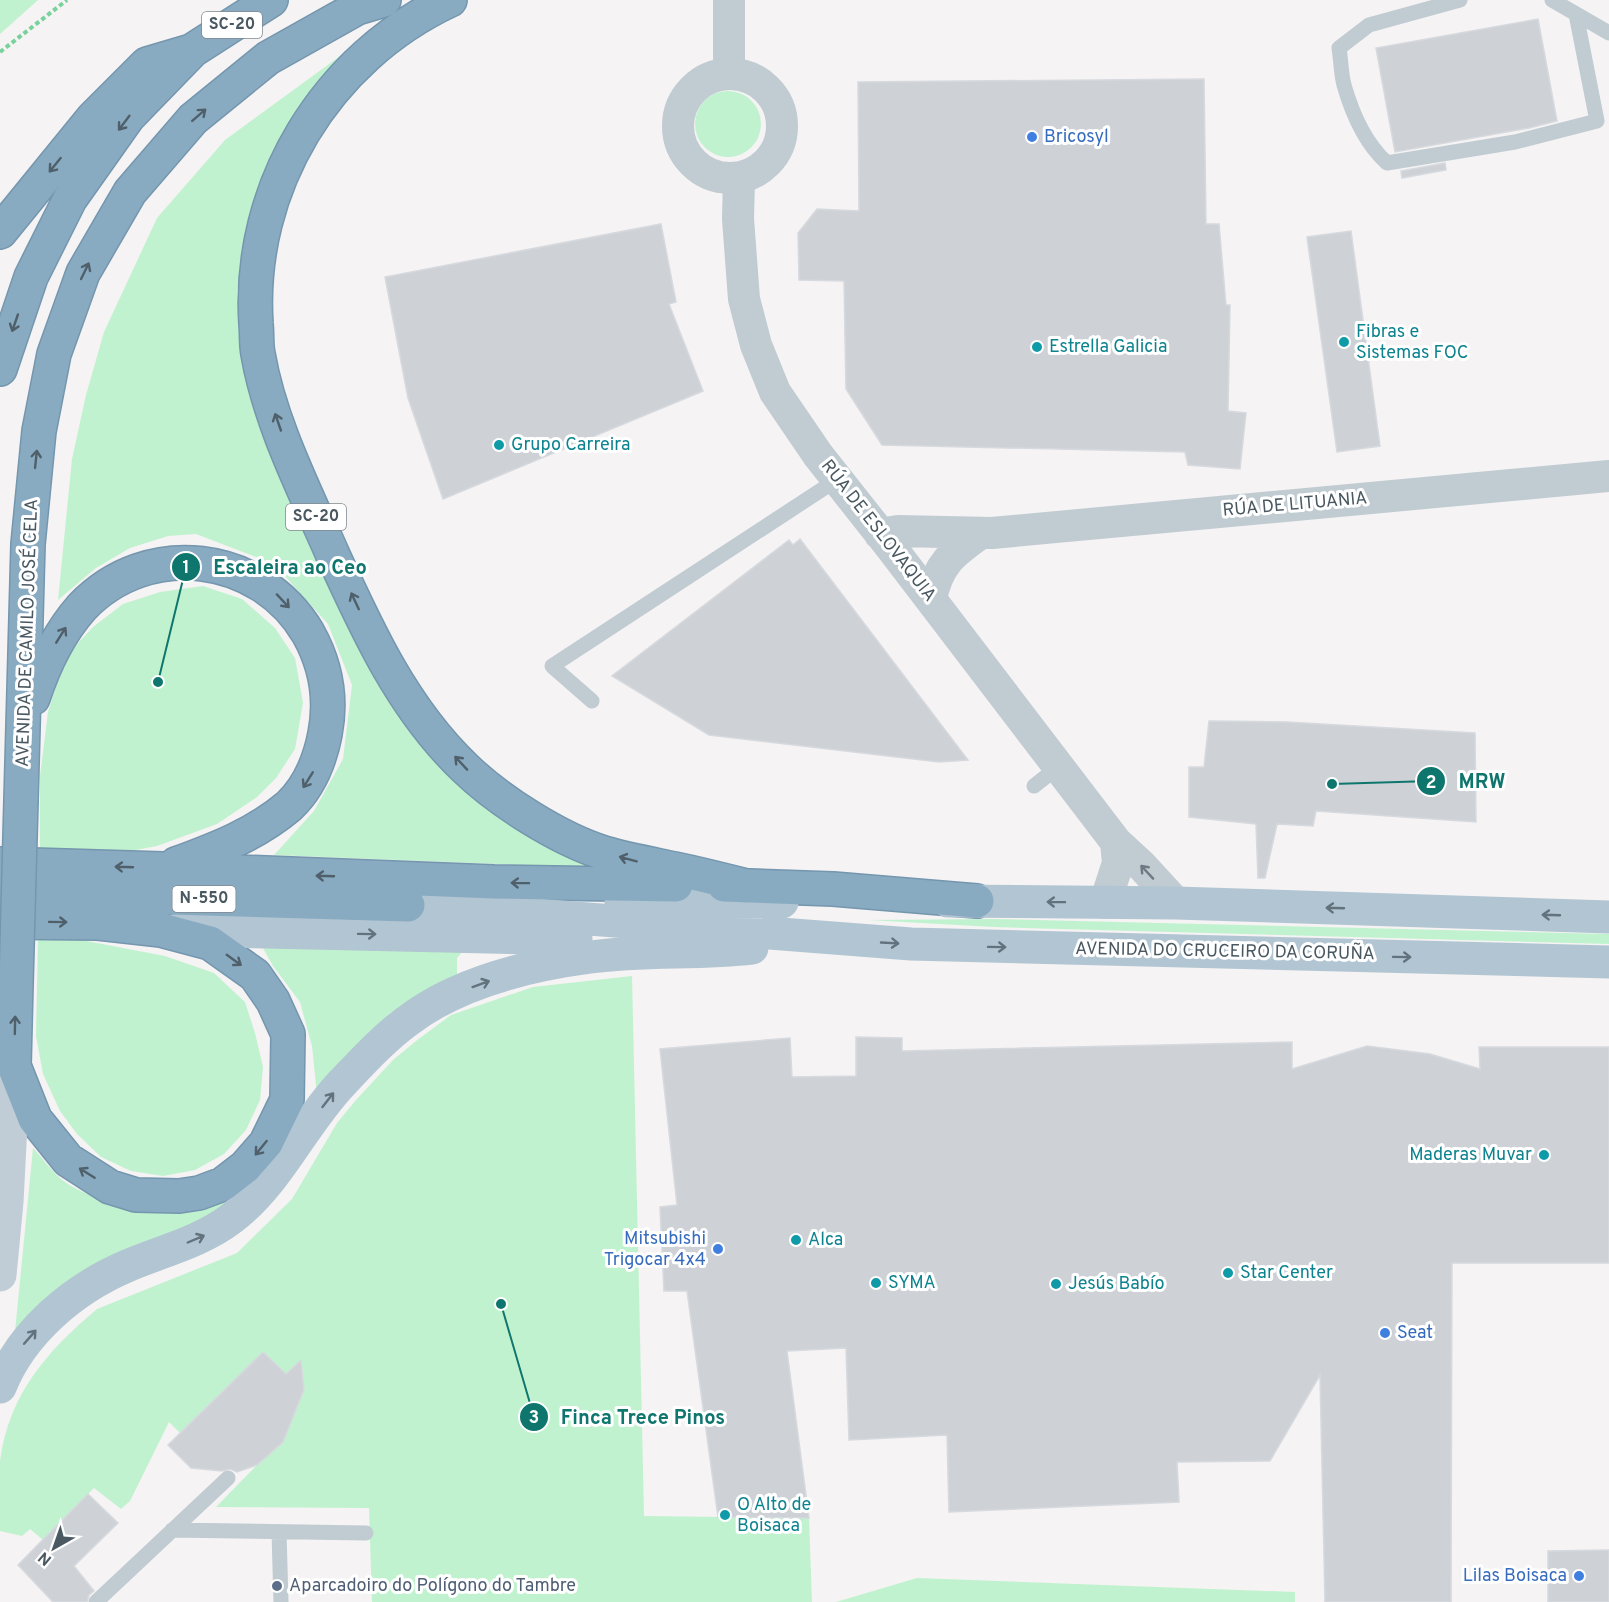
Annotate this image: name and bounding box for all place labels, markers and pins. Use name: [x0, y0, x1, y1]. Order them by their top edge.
place label: Bricosyl: [1044, 126, 1109, 149]
marker: Bricosyl: [1025, 130, 1039, 144]
place label: Fibras e Sistemas FOC: [1356, 321, 1468, 365]
marker: Fibras e Sistemas FOC: [1337, 335, 1351, 349]
place label: Estrella Galicia: [1049, 336, 1167, 359]
marker: Estrella Galicia: [1030, 340, 1044, 354]
place label: Grupo Carreira: [511, 434, 630, 457]
marker: Grupo Carreira: [492, 438, 506, 452]
callout: Escaleira ao Ceo: [171, 548, 379, 586]
callout: MRW: [1416, 762, 1517, 800]
place label: Maderas Muvar: [1409, 1144, 1532, 1167]
marker: Maderas Muvar: [1537, 1148, 1551, 1162]
place label: Mitsubishi Trigocar 4x4: [604, 1228, 706, 1272]
place label: Alca: [808, 1229, 843, 1252]
marker: Alca: [789, 1233, 803, 1247]
marker: Mitsubishi Trigocar 4x4: [711, 1242, 725, 1256]
place label: Star Center: [1240, 1262, 1333, 1285]
marker: Star Center: [1221, 1266, 1235, 1280]
place label: SYMA: [888, 1272, 936, 1295]
place label: Jesús Babío: [1068, 1273, 1165, 1296]
marker: SYMA: [869, 1276, 883, 1290]
marker: Jesús Babío: [1049, 1277, 1063, 1291]
place label: Seat: [1397, 1322, 1433, 1345]
marker: Seat: [1378, 1326, 1392, 1340]
callout: Finca Trece Pinos: [519, 1398, 737, 1436]
place label: O Alto de Boisaca: [737, 1494, 811, 1538]
marker: O Alto de Boisaca: [718, 1508, 732, 1522]
place label: Lilas Boisaca: [1463, 1565, 1567, 1588]
marker: Lilas Boisaca: [1572, 1569, 1586, 1583]
place label: Aparcadoiro do Polígono do Tambre: [289, 1575, 576, 1598]
marker: Aparcadoiro do Polígono do Tambre: [270, 1579, 284, 1593]

